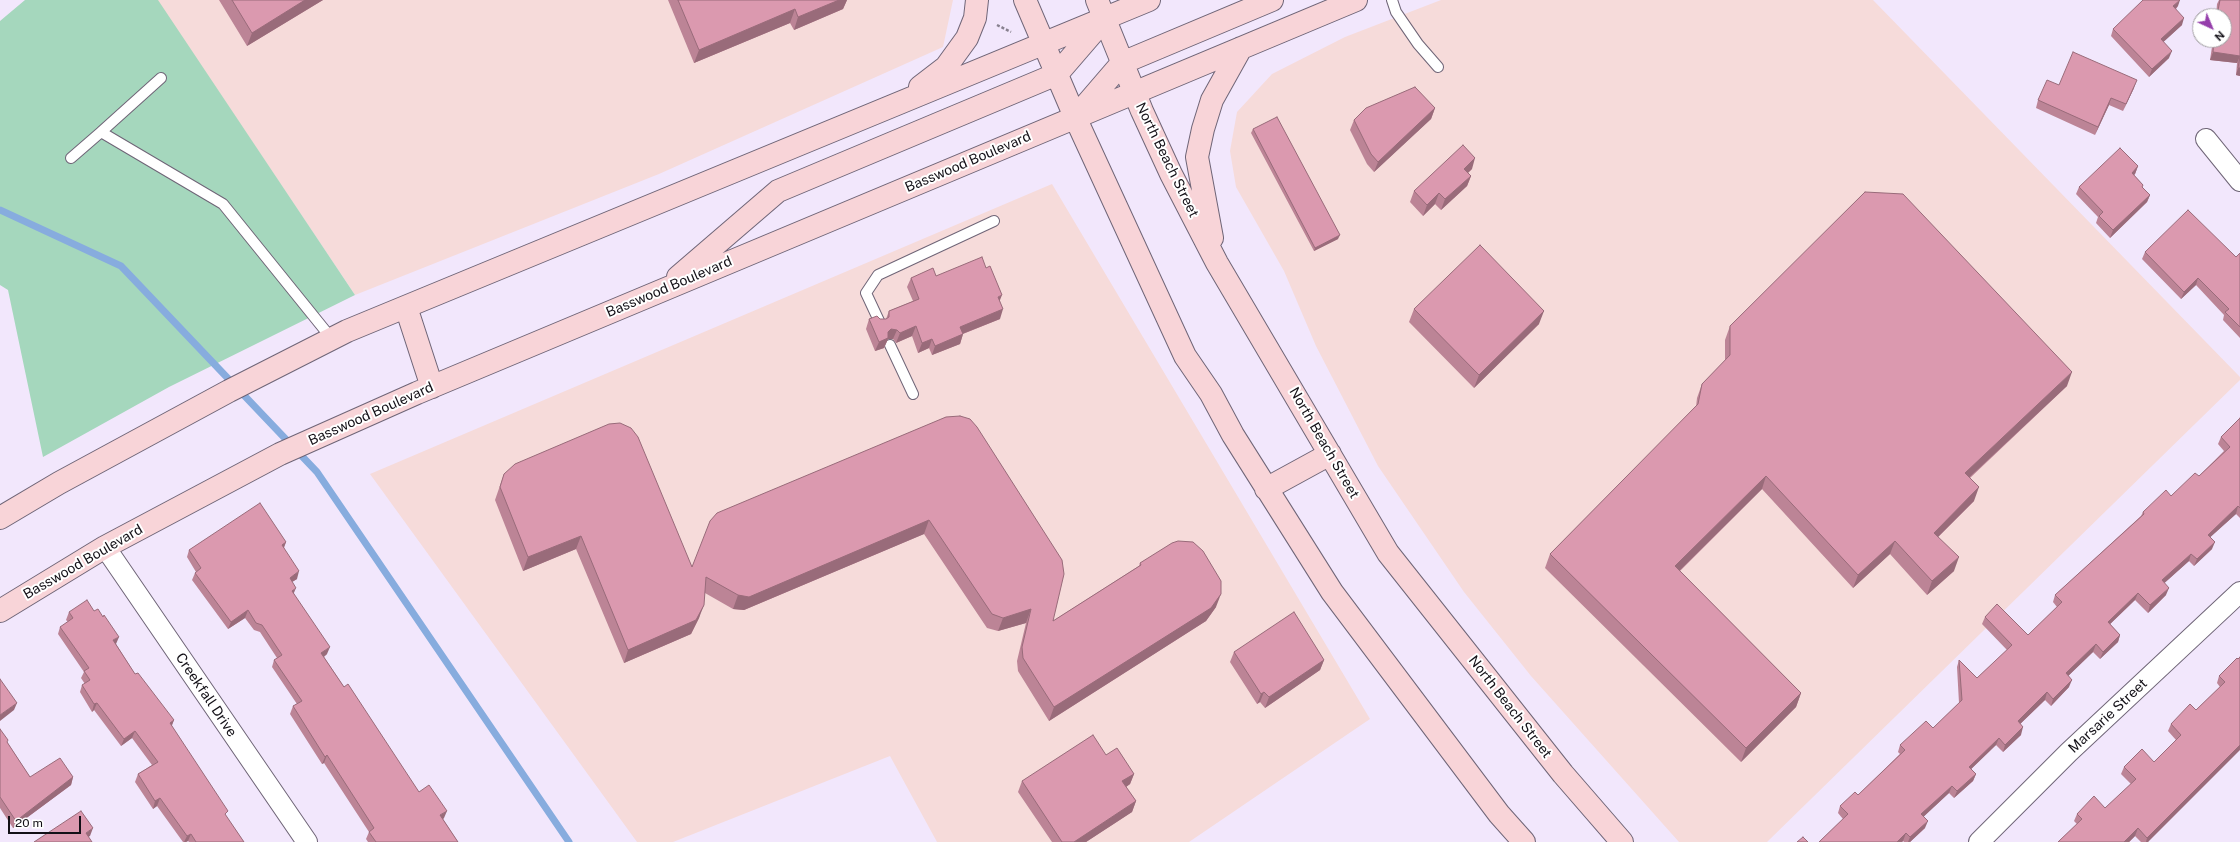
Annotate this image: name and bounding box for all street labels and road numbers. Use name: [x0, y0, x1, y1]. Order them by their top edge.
street label: North Beach Street: [1132, 100, 1202, 220]
street label: Basswood Boulevard: [903, 128, 1033, 196]
street label: Basswood Boulevard: [604, 253, 734, 321]
street label: Basswood Boulevard: [306, 379, 436, 449]
street label: North Beach Street: [1285, 384, 1363, 502]
street label: Basswood Boulevard: [20, 521, 146, 603]
street label: Creekfall Drive: [172, 650, 240, 740]
street label: North Beach Street: [1465, 652, 1555, 762]
street label: Marsarie Street: [2065, 675, 2151, 757]

